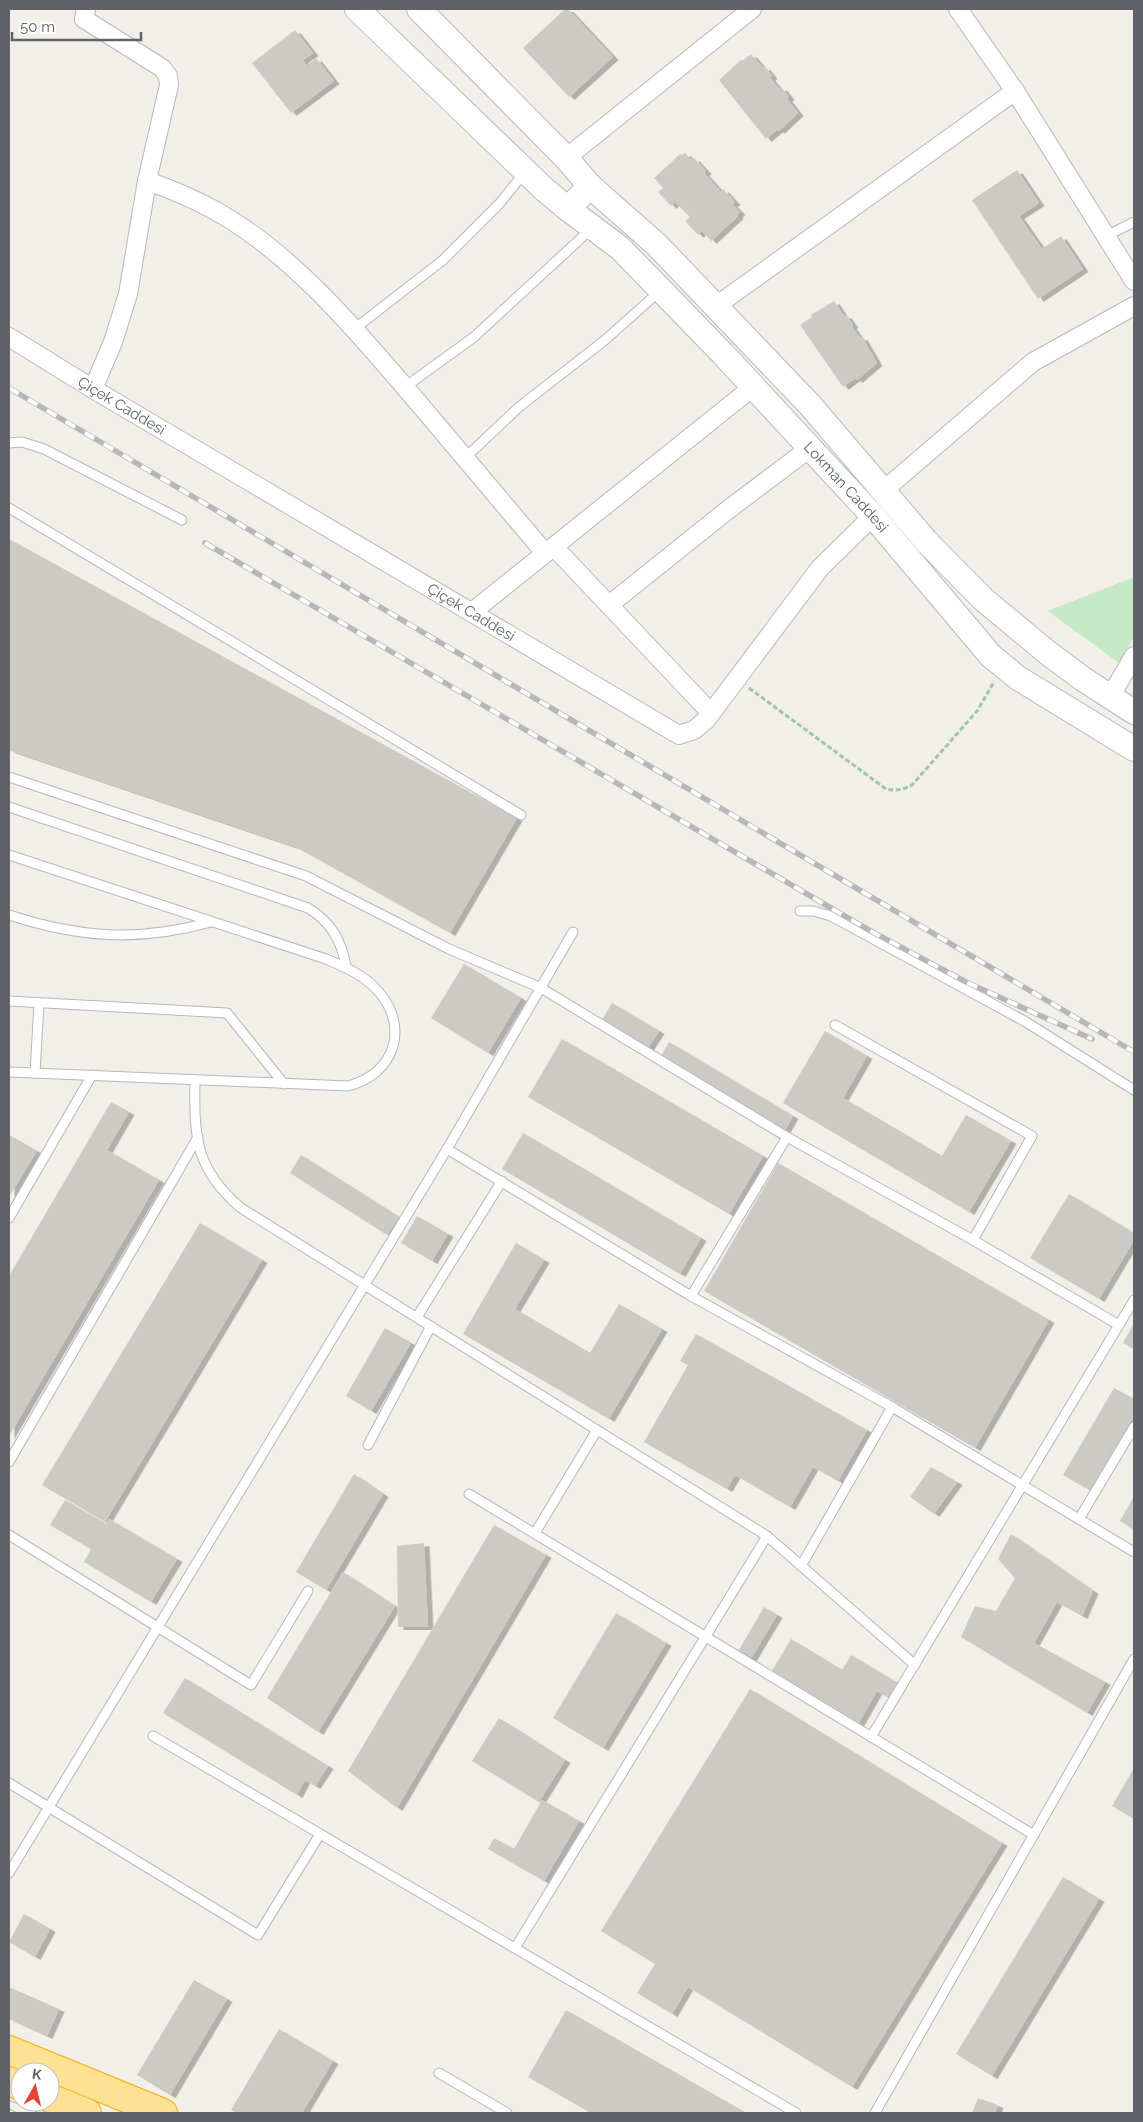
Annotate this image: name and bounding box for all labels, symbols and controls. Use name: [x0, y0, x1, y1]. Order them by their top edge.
scale bar: [12, 10, 141, 42]
text: 50 m: [20, 18, 55, 36]
street label: Çiçek Caddesi: [74, 373, 169, 439]
street label: Lokman Caddesi: [800, 438, 892, 536]
street label: Çiçek Caddesi: [424, 579, 518, 645]
north arrow: [10, 2062, 60, 2112]
text: K: [31, 2066, 43, 2083]

